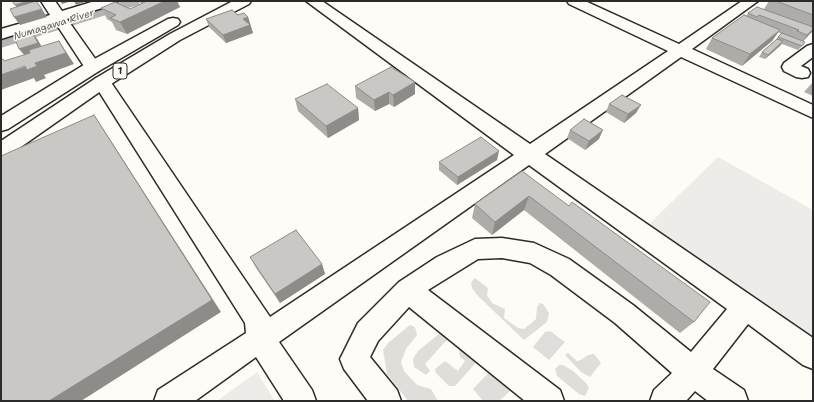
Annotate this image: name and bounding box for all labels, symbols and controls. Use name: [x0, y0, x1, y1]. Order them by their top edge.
water label: Numagawa River: [12, 7, 96, 43]
road number: 1: [113, 63, 127, 79]

